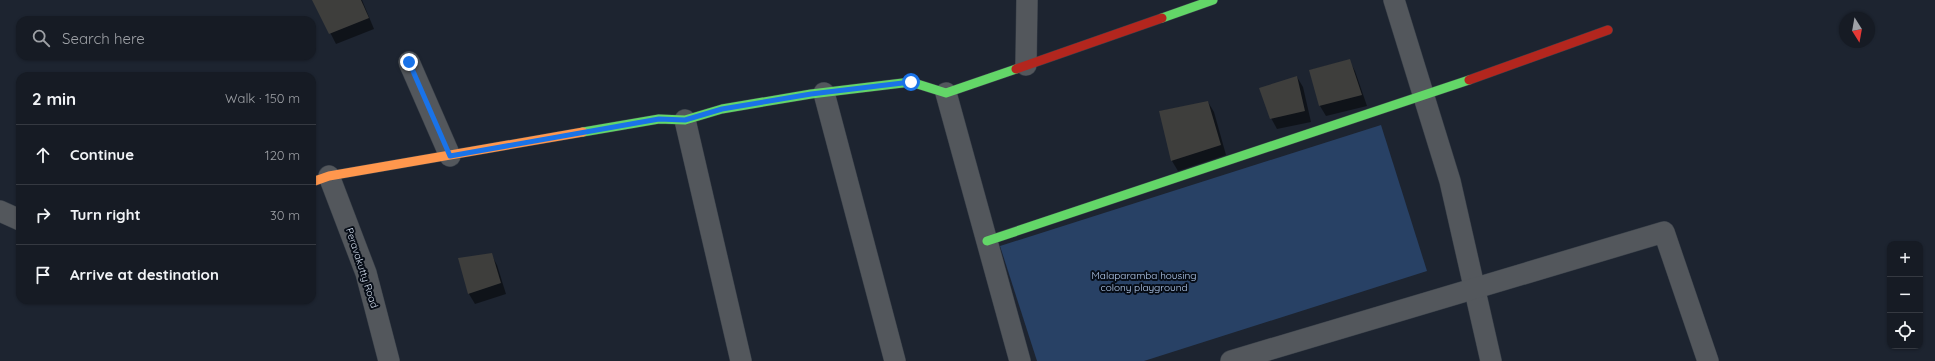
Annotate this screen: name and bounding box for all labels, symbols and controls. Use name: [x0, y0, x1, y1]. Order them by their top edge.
north arrow: [1839, 12, 1875, 48]
search box: [16, 16, 316, 60]
icon: search: [30, 27, 52, 49]
text: Search here: [62, 29, 145, 48]
route end: [400, 53, 418, 71]
route start: [902, 73, 920, 91]
text: 2 min: [32, 88, 76, 109]
text: Walk · 150 m: [225, 90, 300, 106]
icon: ahead: [32, 144, 54, 166]
text: Continue: [70, 145, 134, 164]
text: 120 m: [265, 147, 300, 163]
icon: right: [32, 204, 54, 226]
text: Turn right: [70, 205, 141, 224]
text: 30 m: [270, 207, 300, 223]
street label: Peravakutty Road: [343, 226, 381, 310]
map controls: [1887, 241, 1923, 349]
button: +: [1887, 241, 1923, 277]
icon: arrive: [32, 264, 54, 286]
text: Arrive at destination: [70, 265, 219, 284]
park label: Malaparamba housing colony playground: [1092, 269, 1196, 294]
button: −: [1887, 277, 1923, 313]
button: locate: [1887, 313, 1923, 349]

